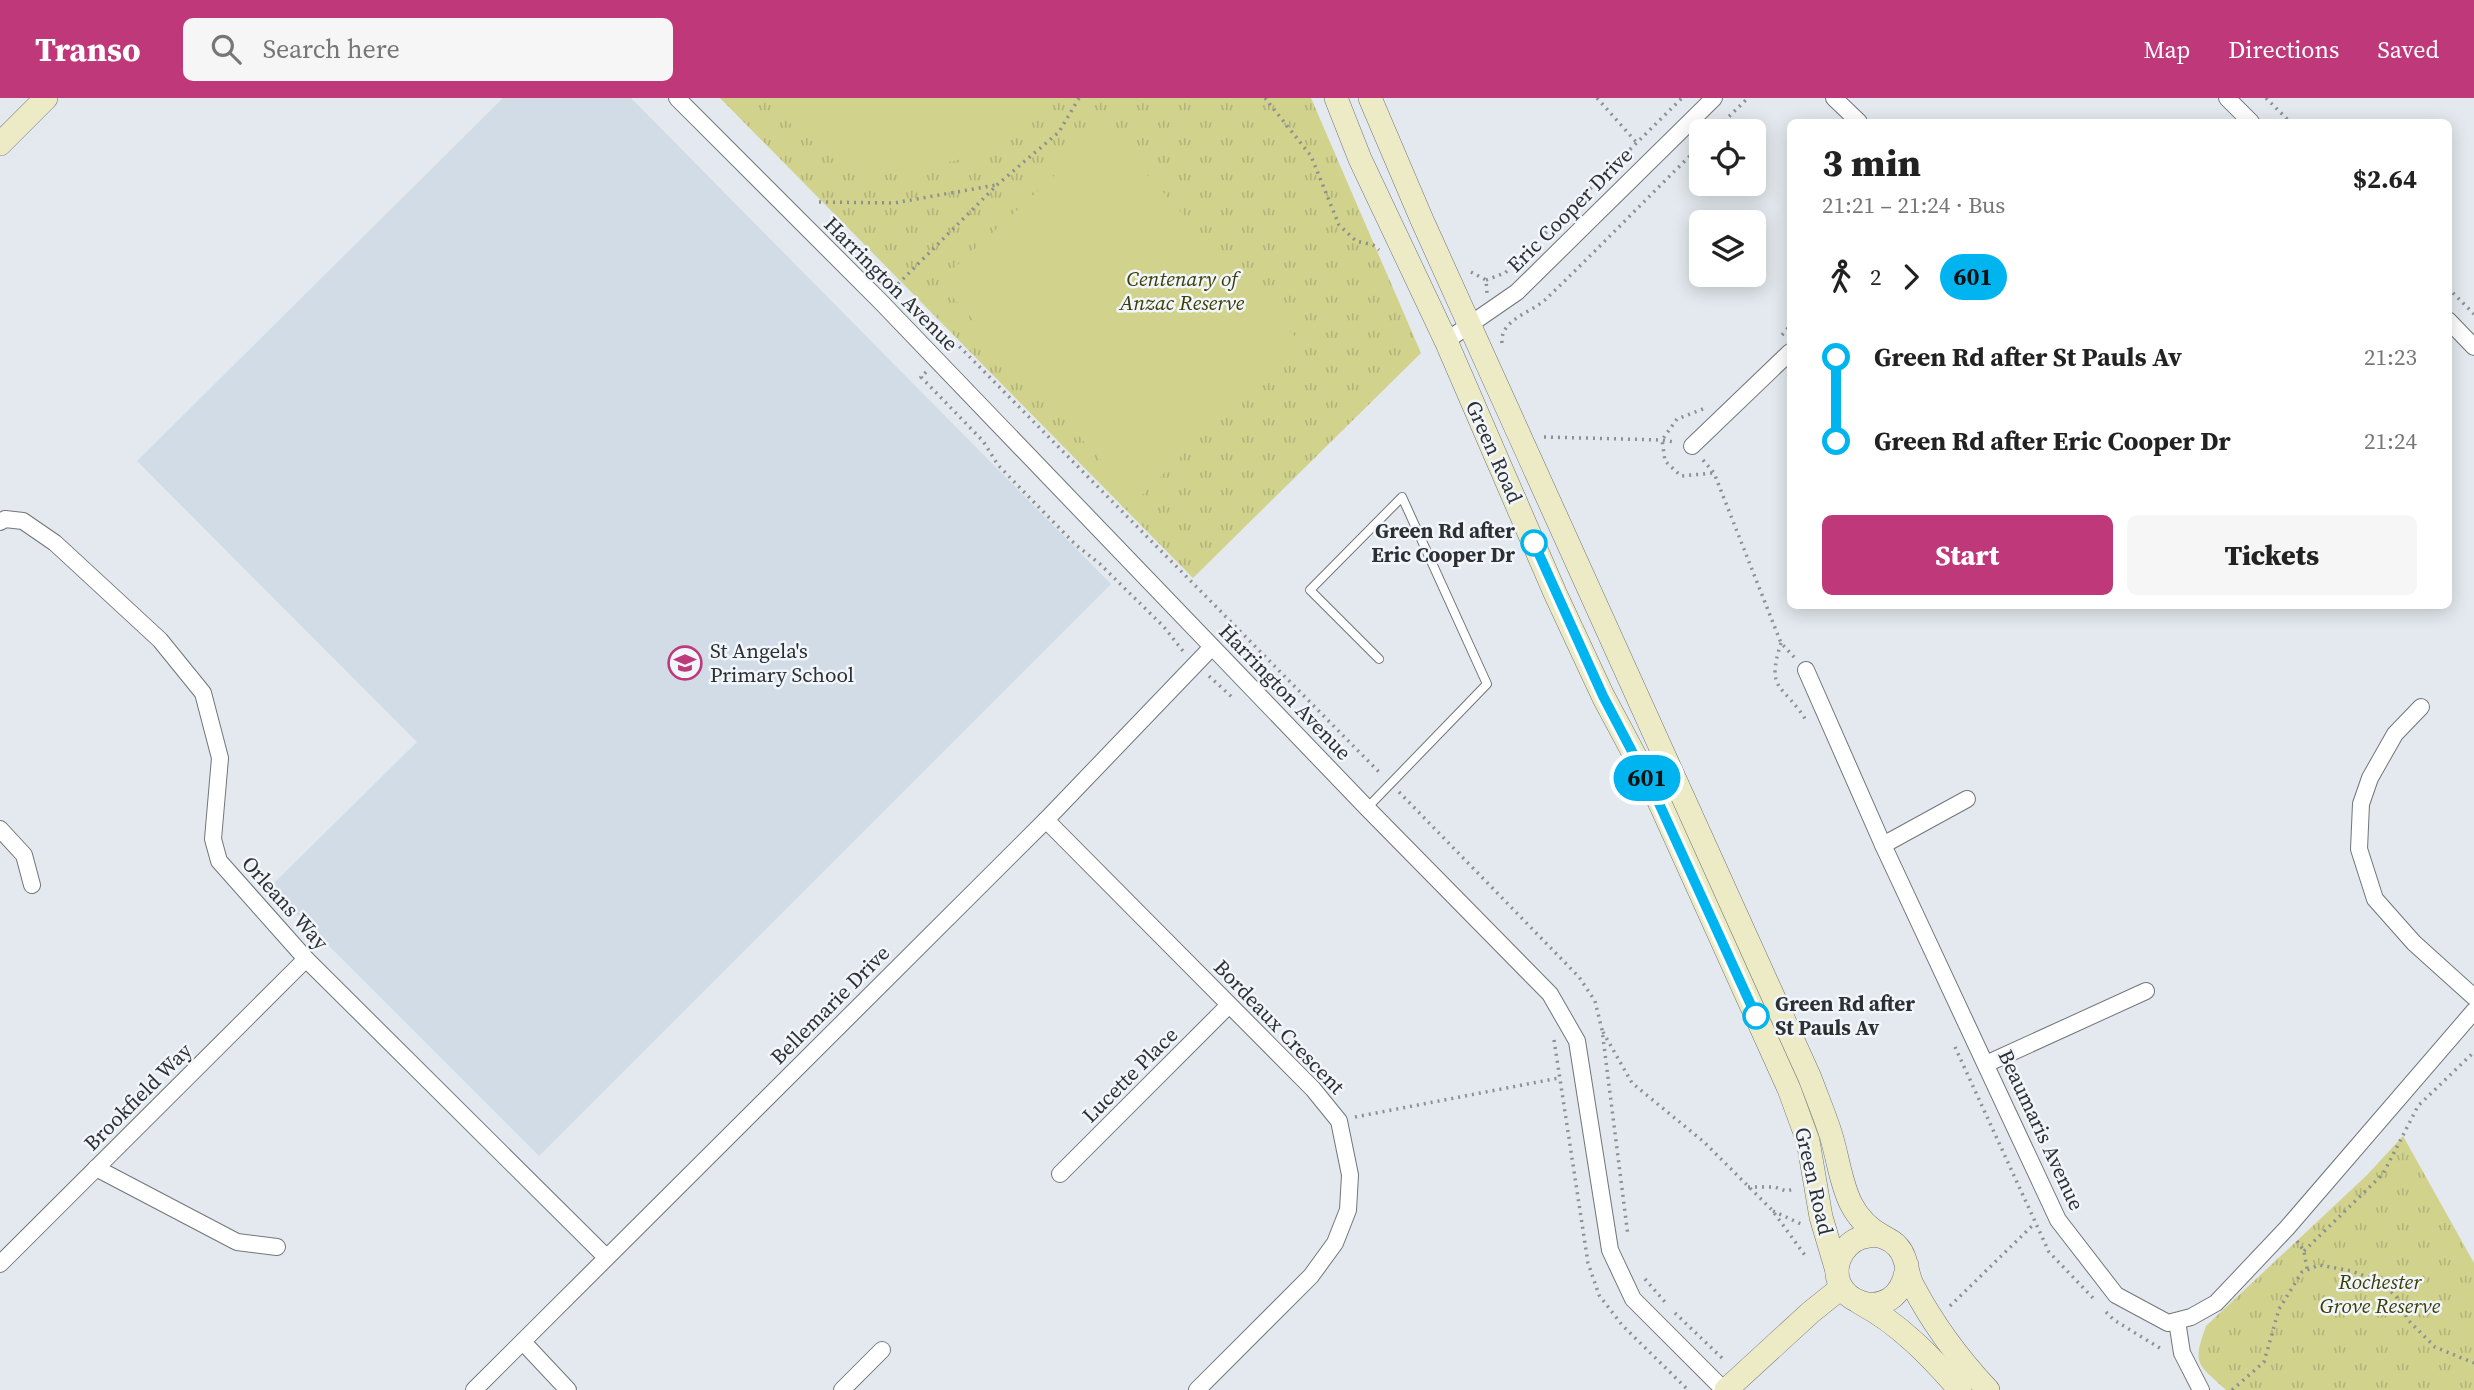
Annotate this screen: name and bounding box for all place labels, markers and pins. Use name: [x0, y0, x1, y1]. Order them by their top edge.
place label: Green Rd after Eric Cooper Dr: [1371, 516, 1515, 569]
marker: Green Rd after Eric Cooper Dr: [1521, 530, 1547, 556]
place label: St Angela's Primary School: [710, 636, 854, 689]
school or university icon: St Angela's Primary School: [666, 644, 704, 682]
place label: Green Rd after St Pauls Av: [1775, 989, 1915, 1042]
marker: Green Rd after St Pauls Av: [1743, 1003, 1769, 1029]

